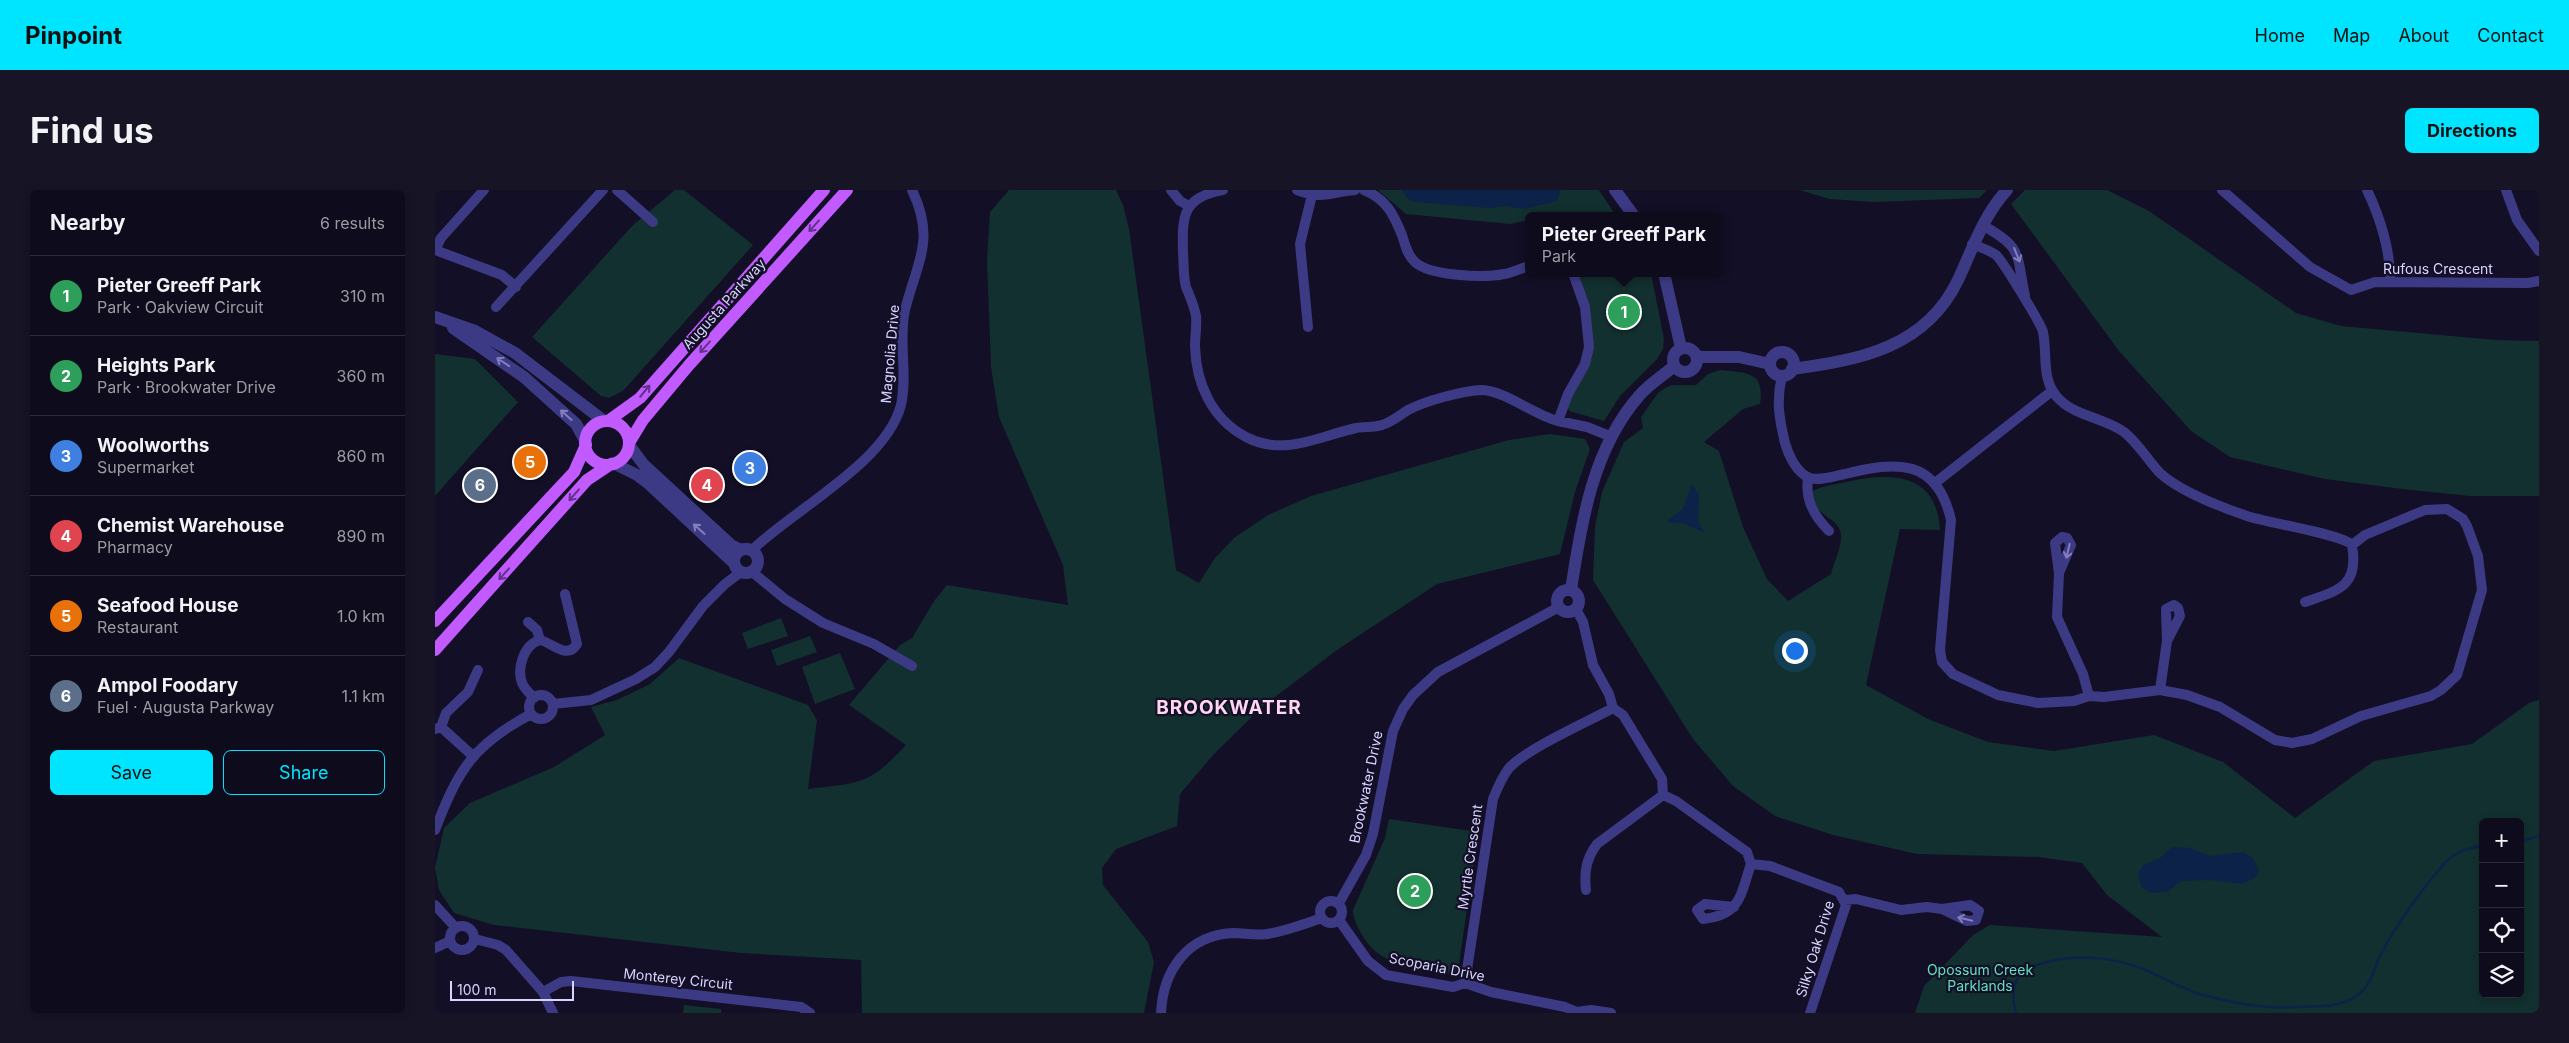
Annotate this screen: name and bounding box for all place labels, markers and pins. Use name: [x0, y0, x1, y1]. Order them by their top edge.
pin: 1: [1608, 293, 1640, 331]
pin: 5: [514, 443, 546, 481]
pin: 3: [734, 449, 766, 487]
pin: 6: [464, 466, 496, 504]
pin: 4: [691, 466, 723, 504]
pin: 2: [1399, 872, 1431, 910]

